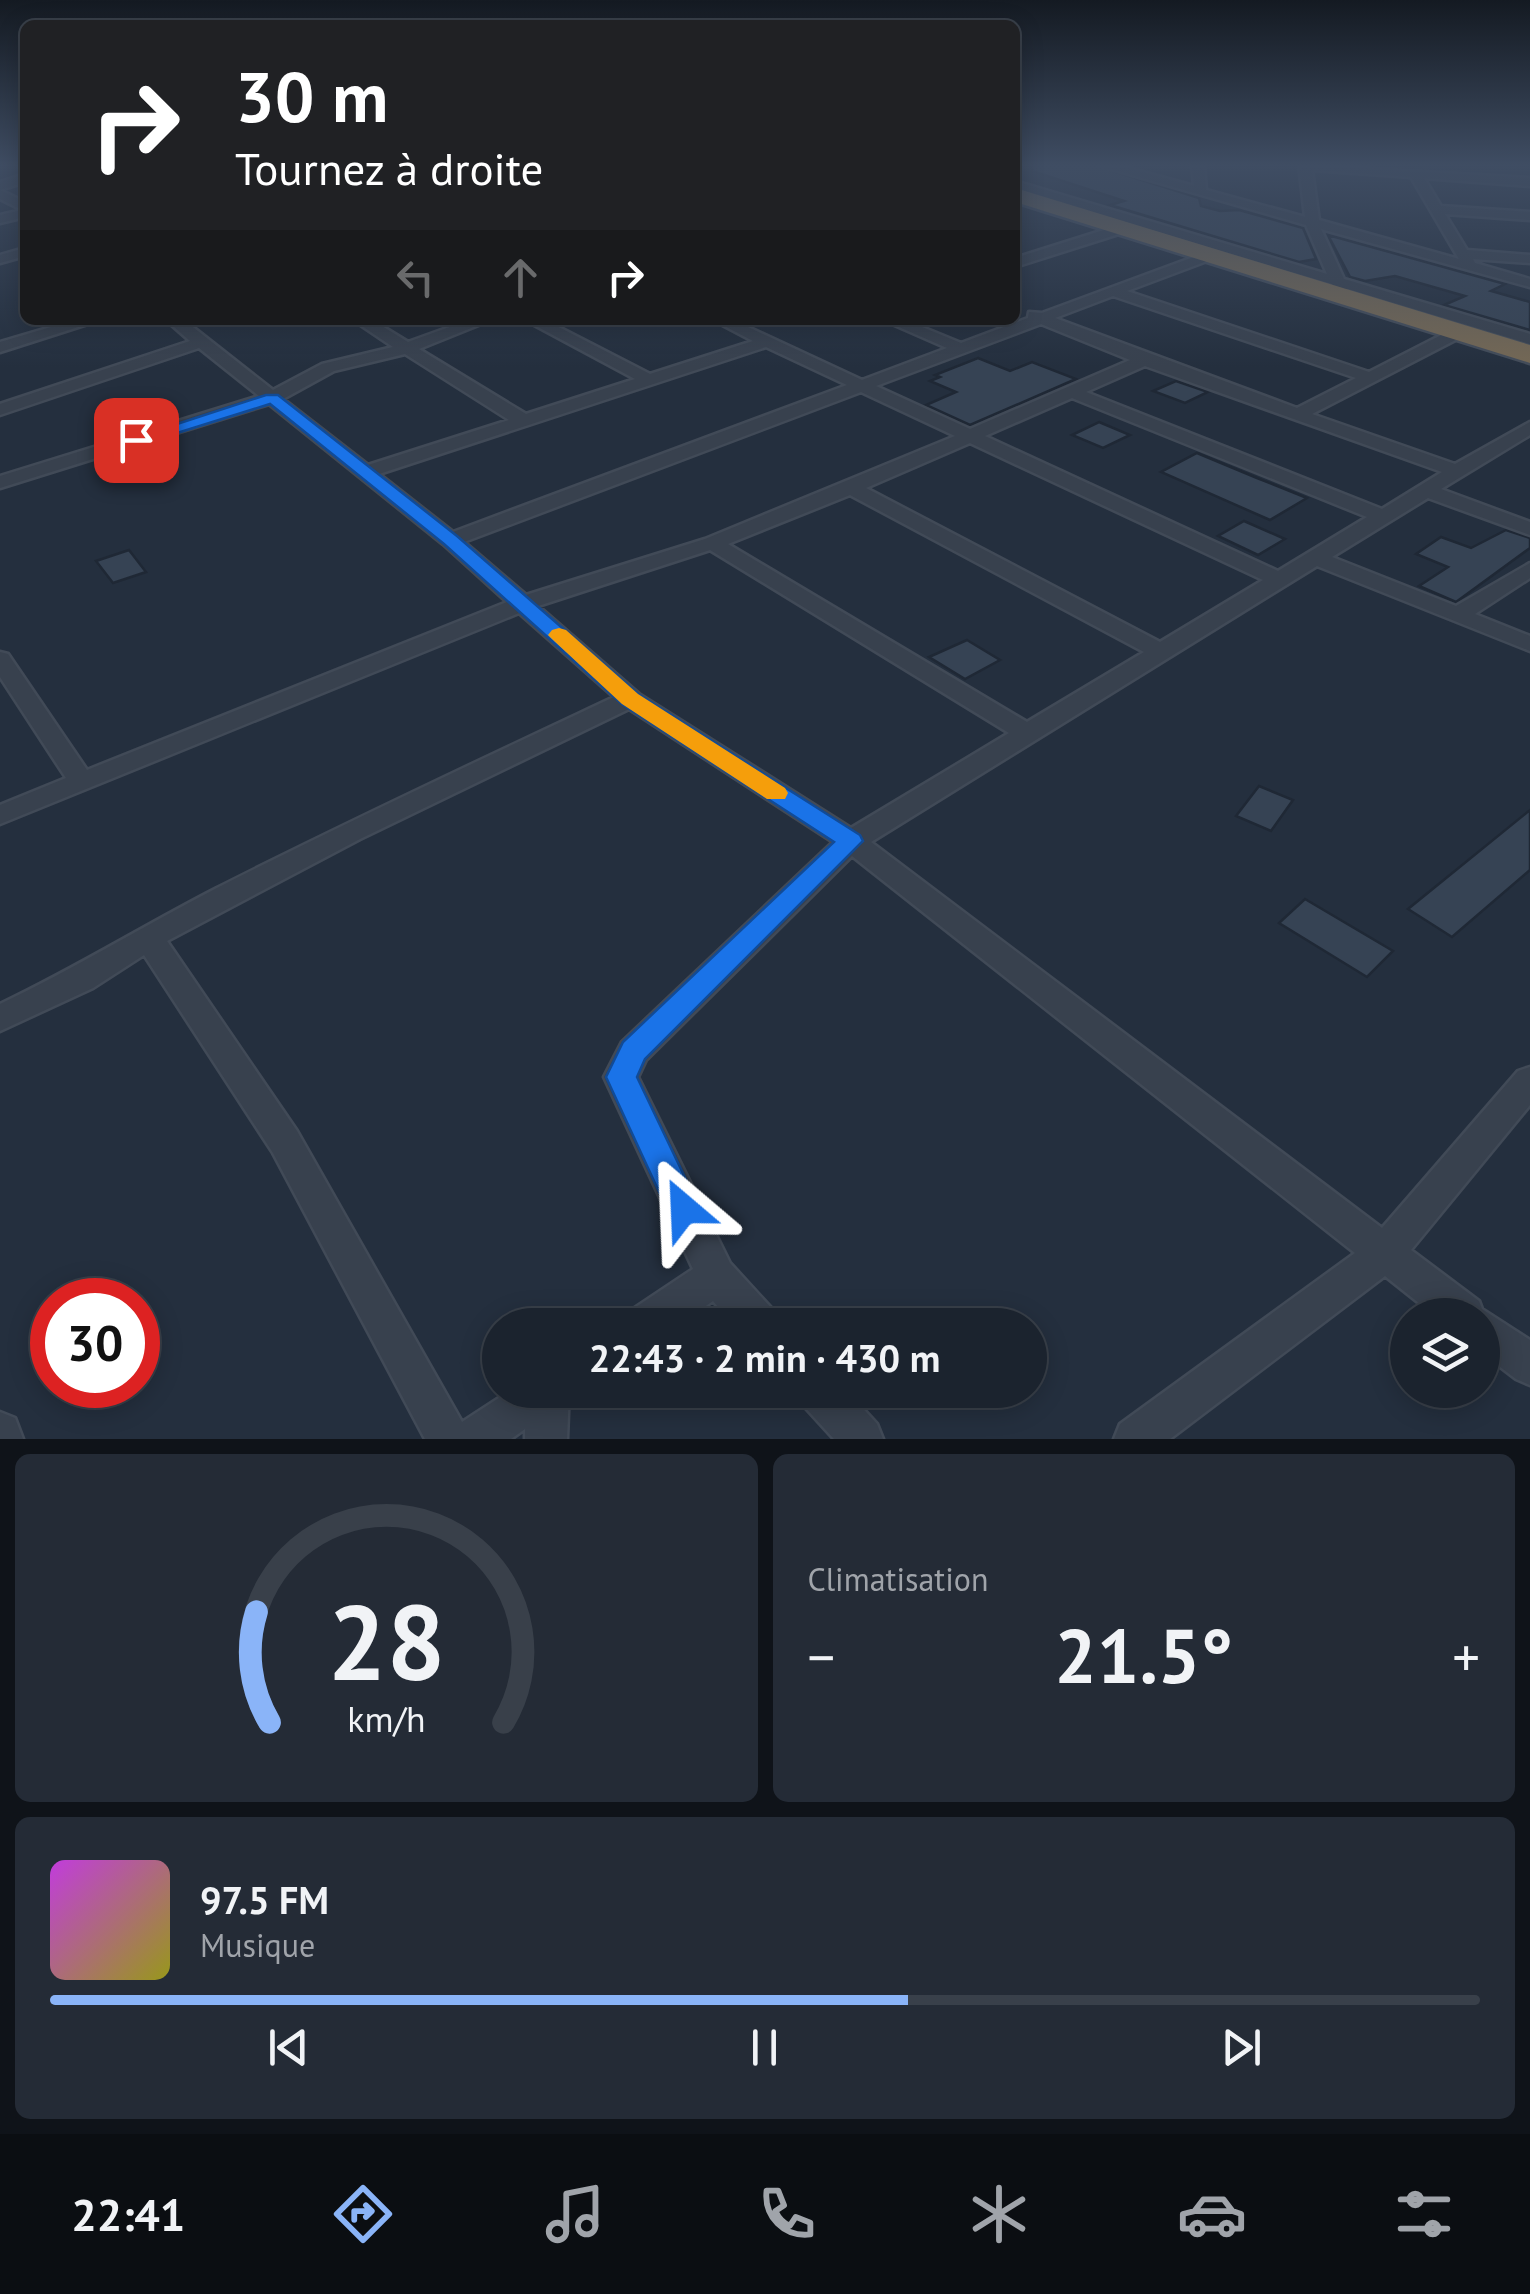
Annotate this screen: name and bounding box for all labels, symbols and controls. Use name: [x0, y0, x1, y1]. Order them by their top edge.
text: 30 m: [235, 51, 388, 141]
icon: right: [70, 60, 200, 190]
text: Tournez à droite: [235, 139, 543, 197]
icon: left: [388, 250, 443, 305]
icon: ahead: [493, 250, 548, 305]
icon: right: [598, 250, 653, 305]
pin: [94, 398, 179, 483]
icon: arrive: [109, 413, 164, 468]
position arrow: [632, 1157, 736, 1261]
speed limit sign: 30: [30, 1278, 160, 1408]
map controls: [1390, 1298, 1500, 1408]
button: layers: [1390, 1298, 1500, 1408]
text: 22:43 · 2 min · 430 m: [589, 1333, 940, 1382]
text: Climatisation: [808, 1558, 988, 1600]
text: 28: [327, 1574, 445, 1709]
text: 21.5°: [1054, 1607, 1233, 1704]
text: −: [808, 1621, 835, 1692]
text: +: [1452, 1621, 1480, 1692]
text: km/h: [347, 1696, 425, 1742]
text: 97.5 FM: [200, 1875, 329, 1924]
text: Musique: [200, 1924, 315, 1966]
icon: previous: [261, 2020, 316, 2075]
icon: pause: [737, 2020, 792, 2075]
icon: next: [1214, 2020, 1269, 2075]
icon: directions: [328, 2179, 398, 2249]
icon: music: [540, 2179, 610, 2249]
icon: phone: [752, 2179, 822, 2249]
icon: climate: [964, 2179, 1034, 2249]
icon: car: [1177, 2179, 1247, 2249]
icon: filters: [1389, 2179, 1459, 2249]
text: 22:41: [71, 2185, 185, 2243]

